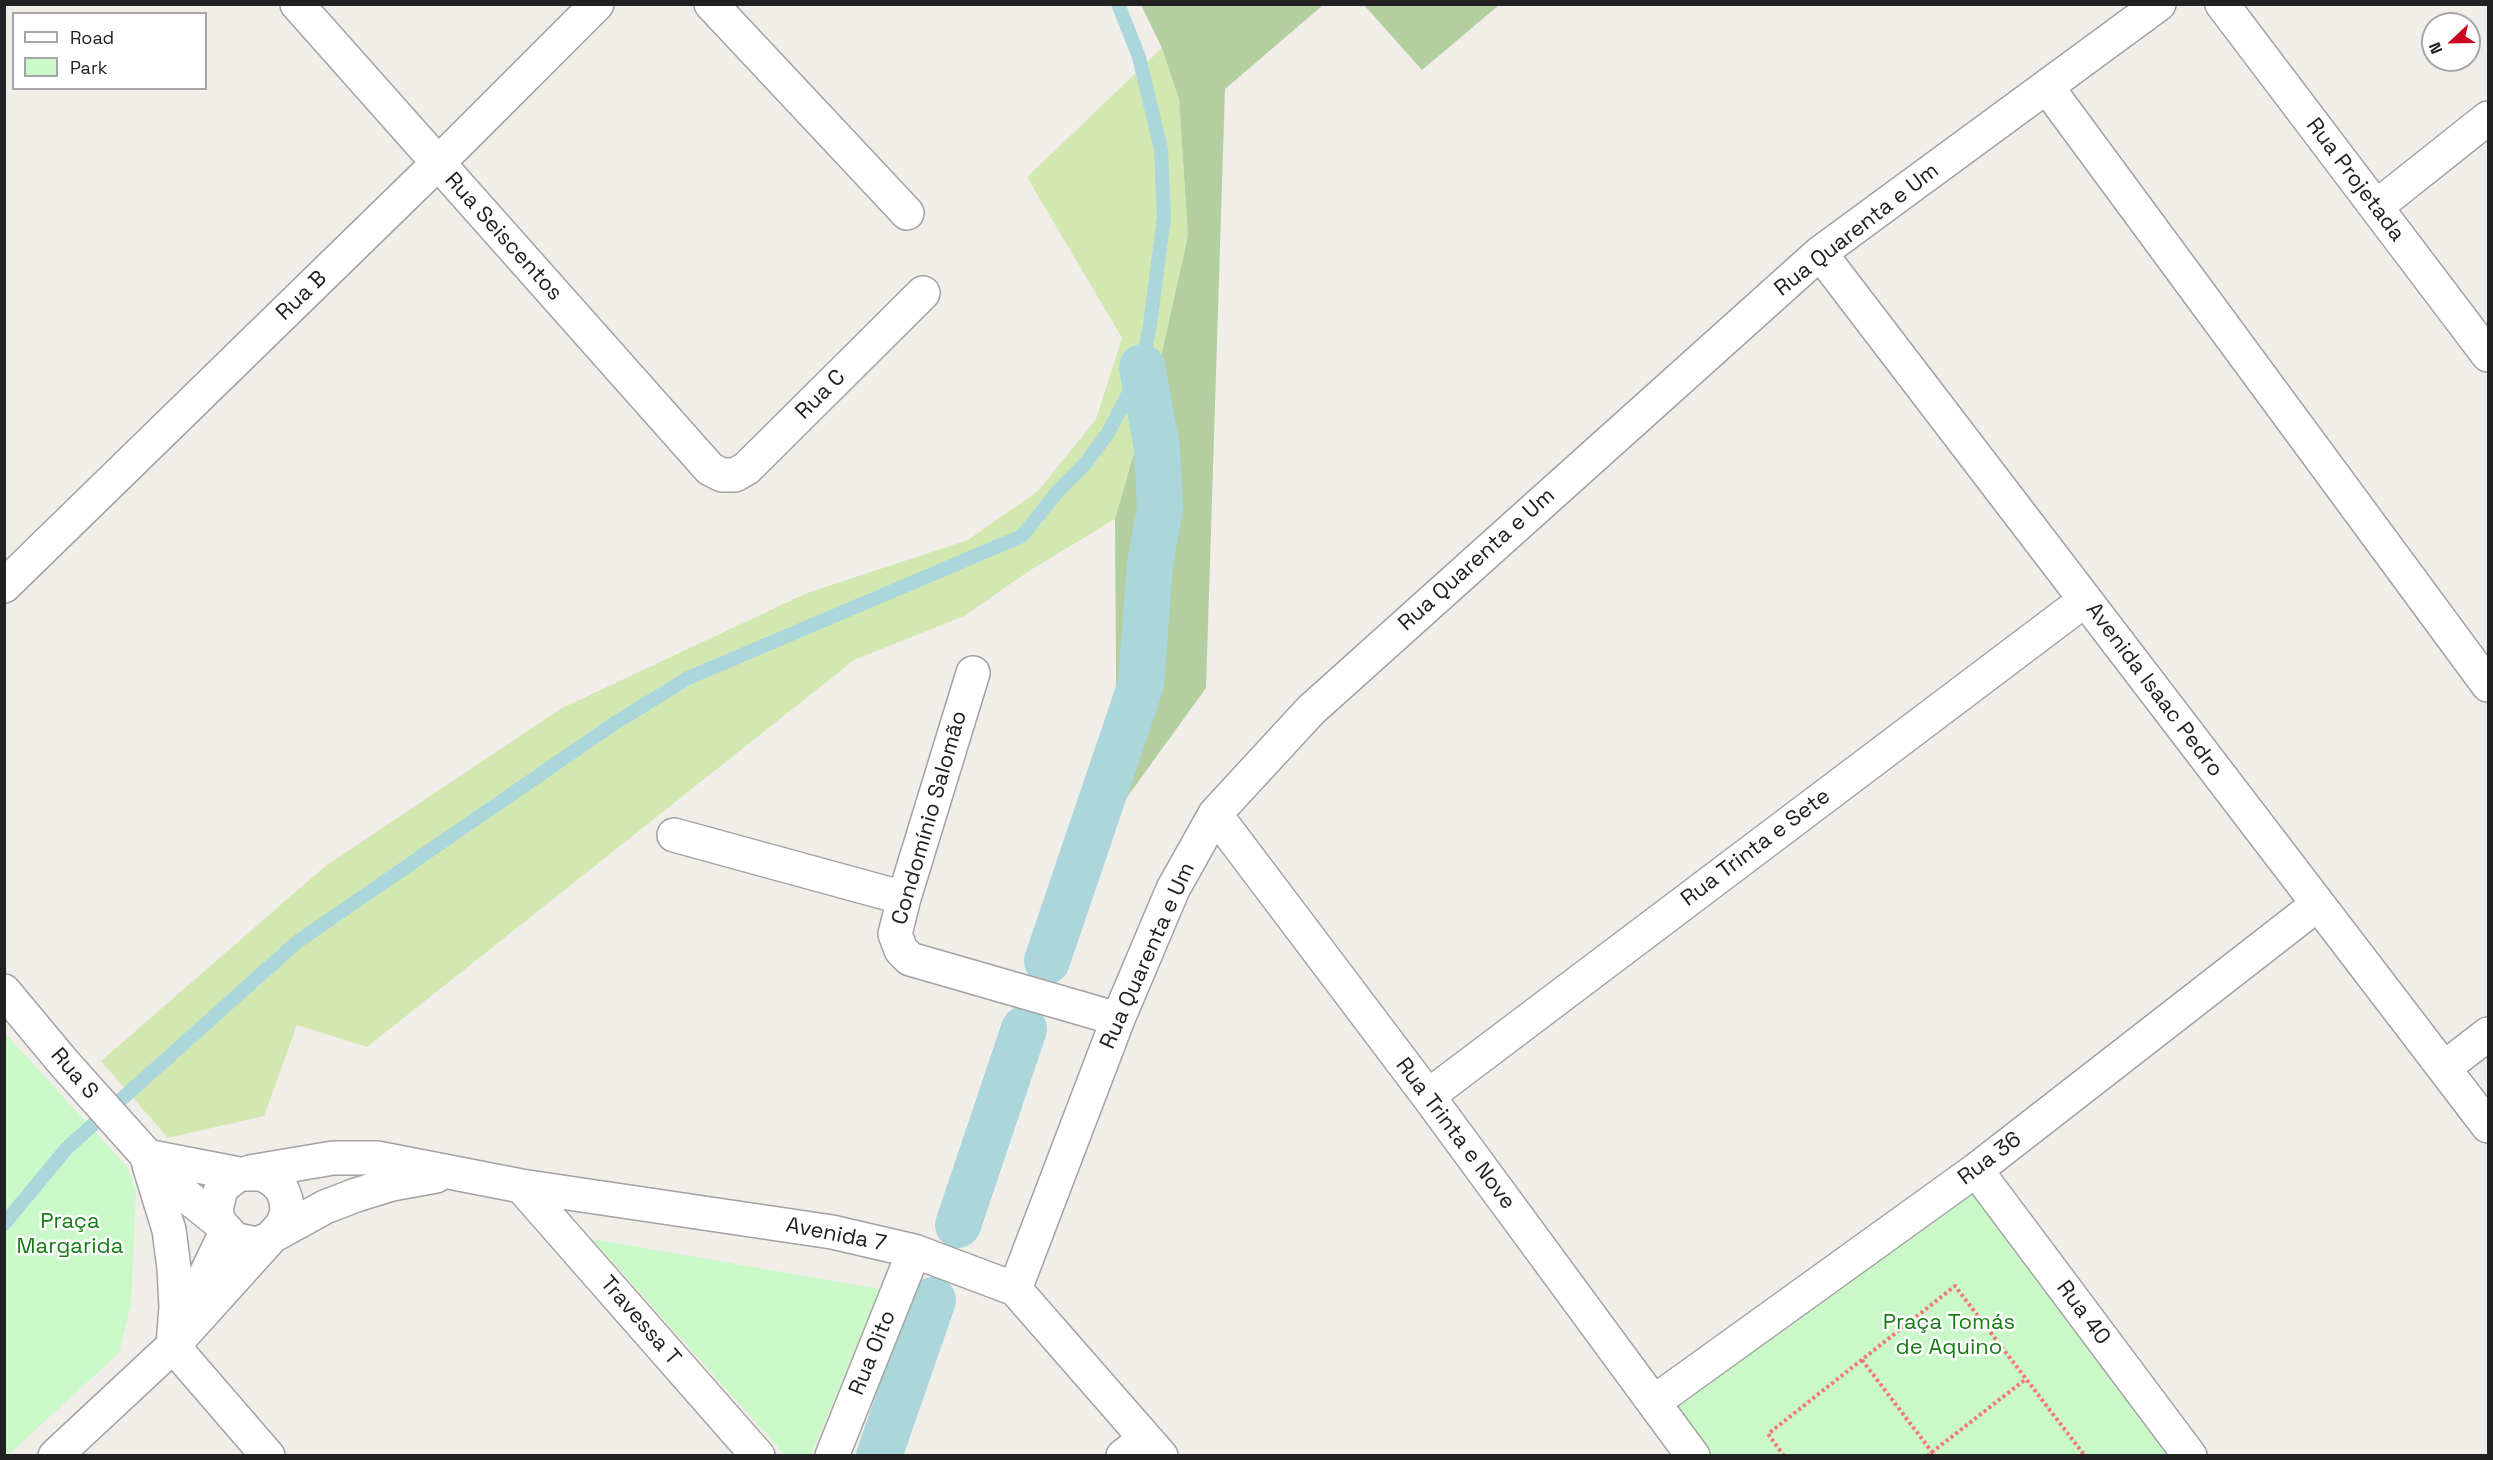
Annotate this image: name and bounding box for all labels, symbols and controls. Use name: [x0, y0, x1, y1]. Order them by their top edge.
legend: [12, 12, 207, 90]
north arrow: [2421, 12, 2481, 72]
text: Road: [70, 26, 114, 49]
text: N: [2424, 39, 2447, 57]
text: Park: [70, 56, 107, 79]
street label: Rua Projetada: [2300, 113, 2410, 247]
street label: Rua Quarenta e Um: [1770, 158, 1944, 302]
street label: Rua Seiscentos: [439, 167, 567, 307]
street label: Rua B: [271, 266, 333, 326]
street label: Rua C: [791, 365, 851, 425]
street label: Rua Quarenta e Um: [1393, 483, 1561, 637]
street label: Avenida Isaac Pedro: [2080, 598, 2228, 782]
street label: Condomínio Salomão: [887, 708, 973, 928]
street label: Rua Trinta e Sete: [1676, 783, 1836, 913]
street label: Rua Quarenta e Um: [1095, 859, 1201, 1053]
street label: Rua S: [45, 1043, 103, 1105]
street label: Rua Trinta e Nove: [1389, 1053, 1521, 1215]
street label: Rua 36: [1953, 1127, 2027, 1191]
park label: Praça Margarida: [17, 1209, 123, 1260]
street label: Avenida 7: [784, 1212, 888, 1258]
street label: Travessa T: [594, 1271, 686, 1371]
street label: Rua 40: [2050, 1276, 2116, 1350]
street label: Rua Oito: [844, 1307, 902, 1399]
park label: Praça Tomás de Aquino: [1883, 1310, 2015, 1362]

